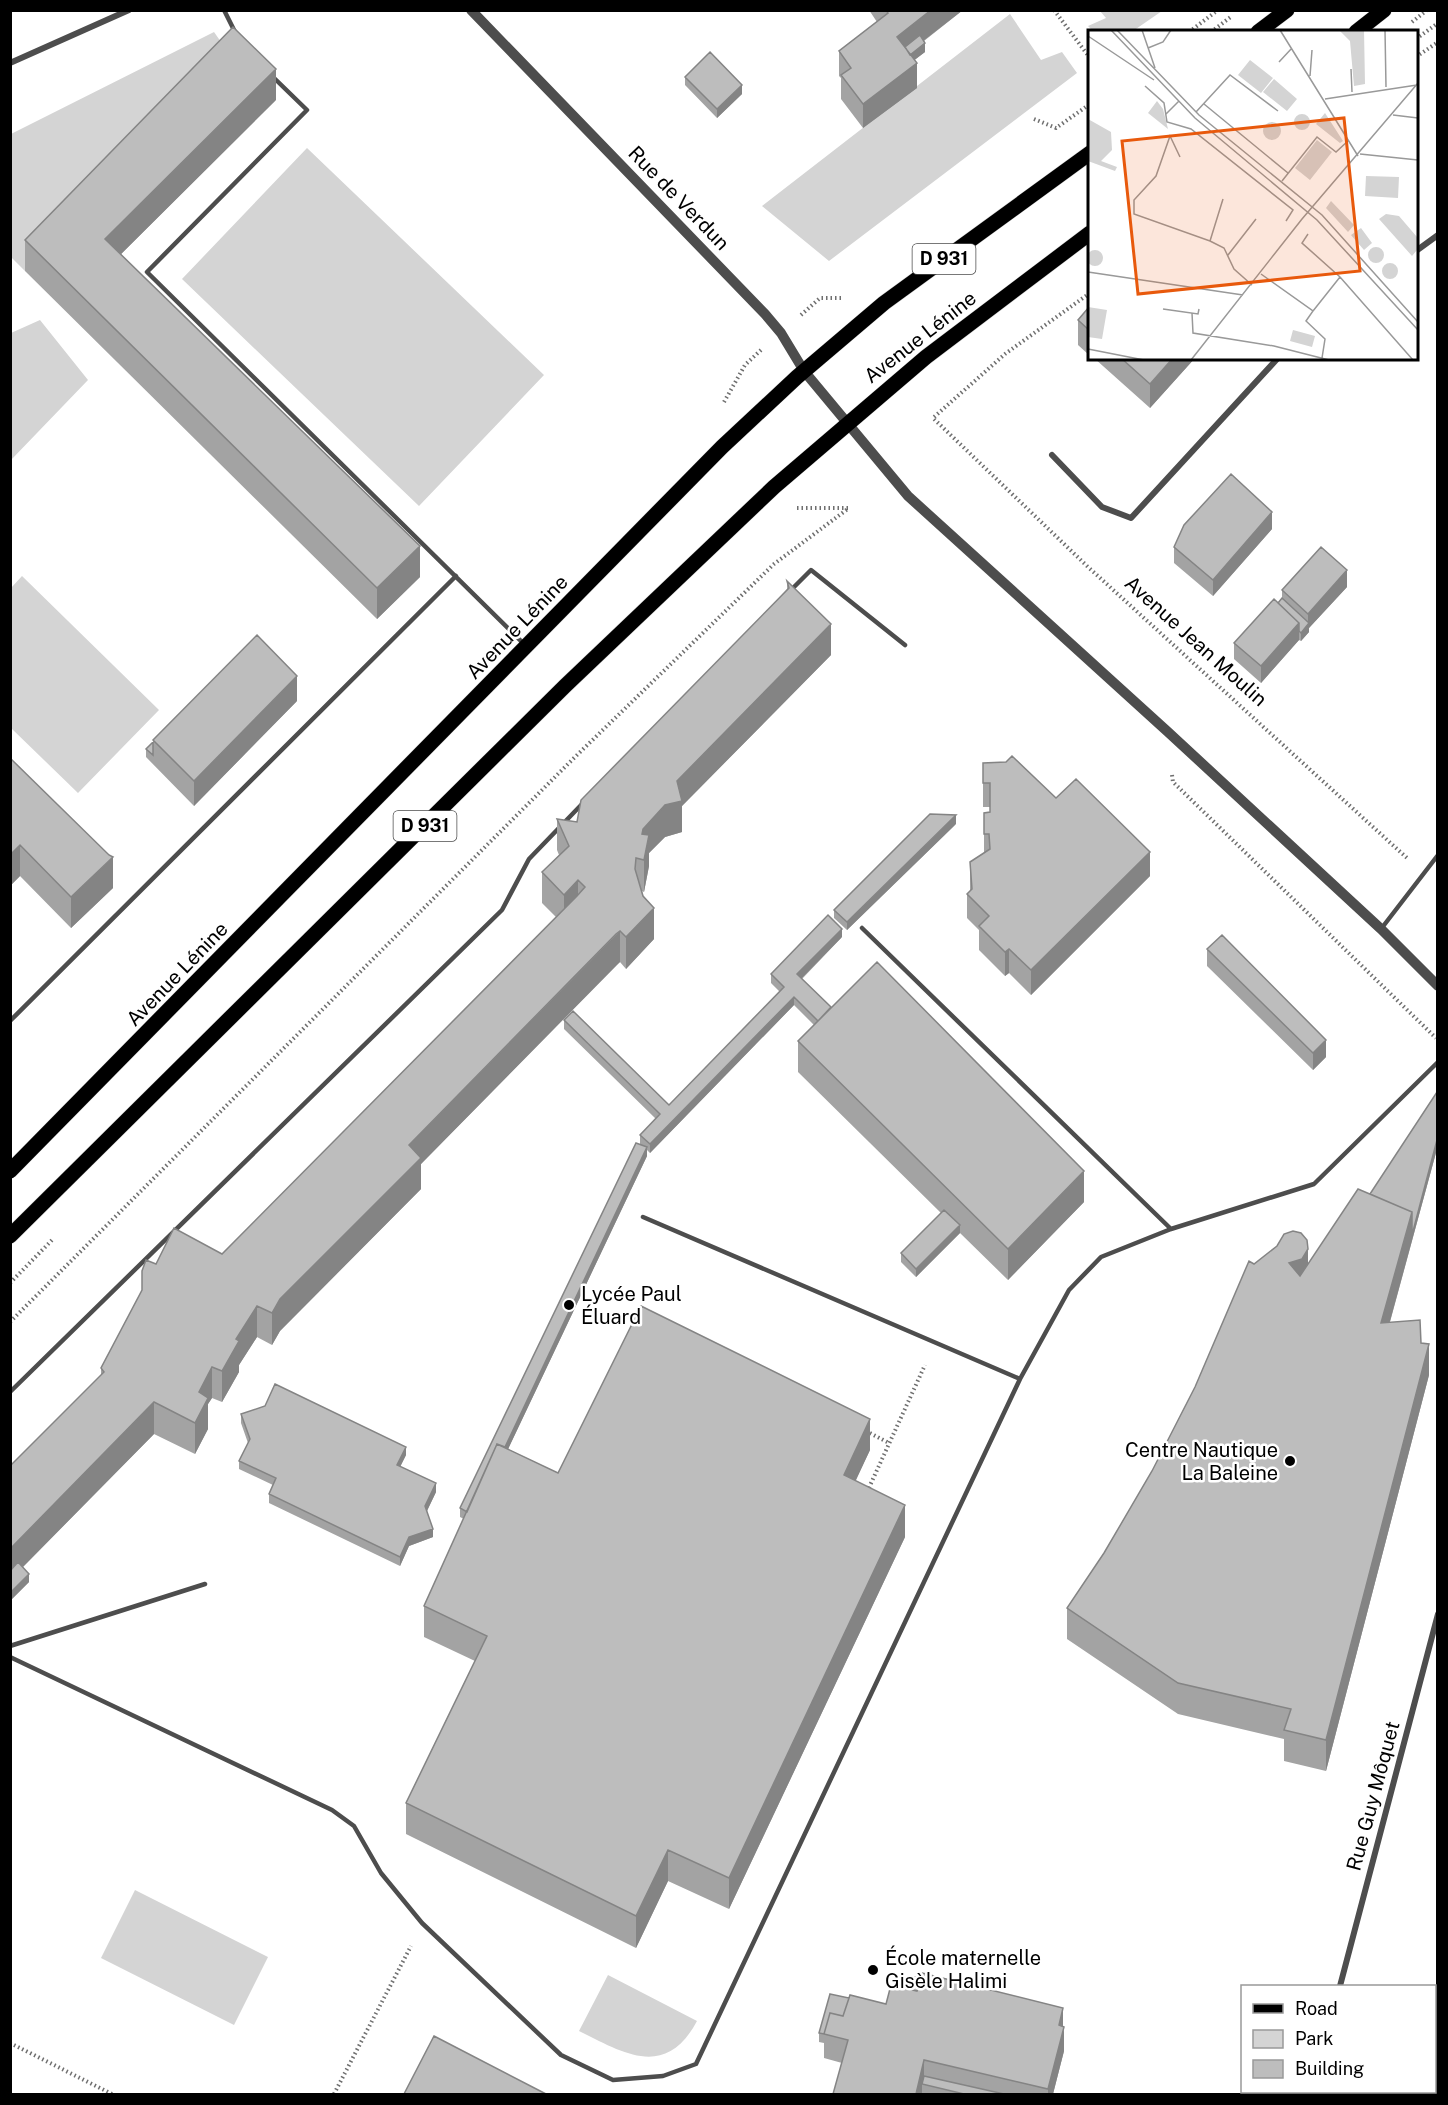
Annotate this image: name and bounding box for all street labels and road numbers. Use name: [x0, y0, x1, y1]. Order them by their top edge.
street label: Rue de Verdun: [623, 141, 735, 255]
road number: D 931: [912, 244, 976, 274]
street label: Avenue Lénine: [859, 286, 981, 388]
street label: Avenue Lénine: [461, 570, 573, 684]
street label: Avenue Jean Moulin: [1120, 571, 1272, 711]
road number: D 931: [394, 811, 456, 841]
street label: Avenue Lénine: [121, 917, 233, 1031]
street label: Rue Guy Môquet: [1341, 1719, 1405, 1873]

